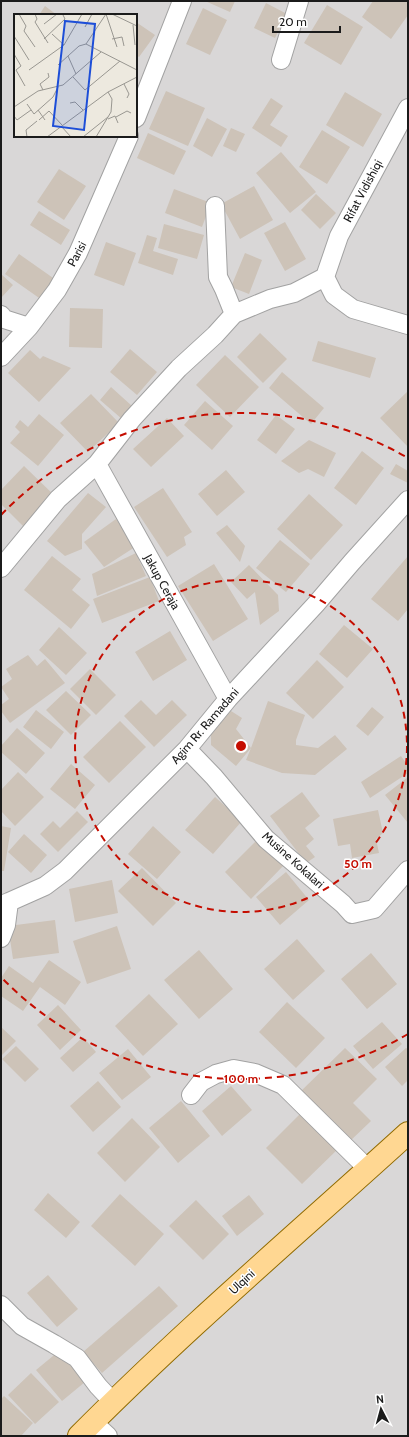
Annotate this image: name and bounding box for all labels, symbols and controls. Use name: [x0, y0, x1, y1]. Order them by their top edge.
scale bar: [273, 8, 340, 34]
inset map: [14, 14, 137, 137]
text: 20 m: [279, 14, 307, 29]
street label: Rifat Vidishiqi: [340, 157, 385, 225]
street label: Parisi: [64, 239, 89, 269]
street label: Jakup Ceraja: [141, 551, 184, 612]
street label: Agim Rr. Ramadani: [167, 685, 242, 767]
centre of rings: [234, 739, 248, 753]
street label: Musine Kokalari: [259, 828, 327, 891]
text: 50 m: [344, 856, 372, 871]
text: 100 m: [224, 1071, 258, 1086]
street label: Ulqini: [226, 1266, 258, 1297]
north arrow: [361, 1389, 401, 1429]
text: N: [375, 1392, 385, 1406]

